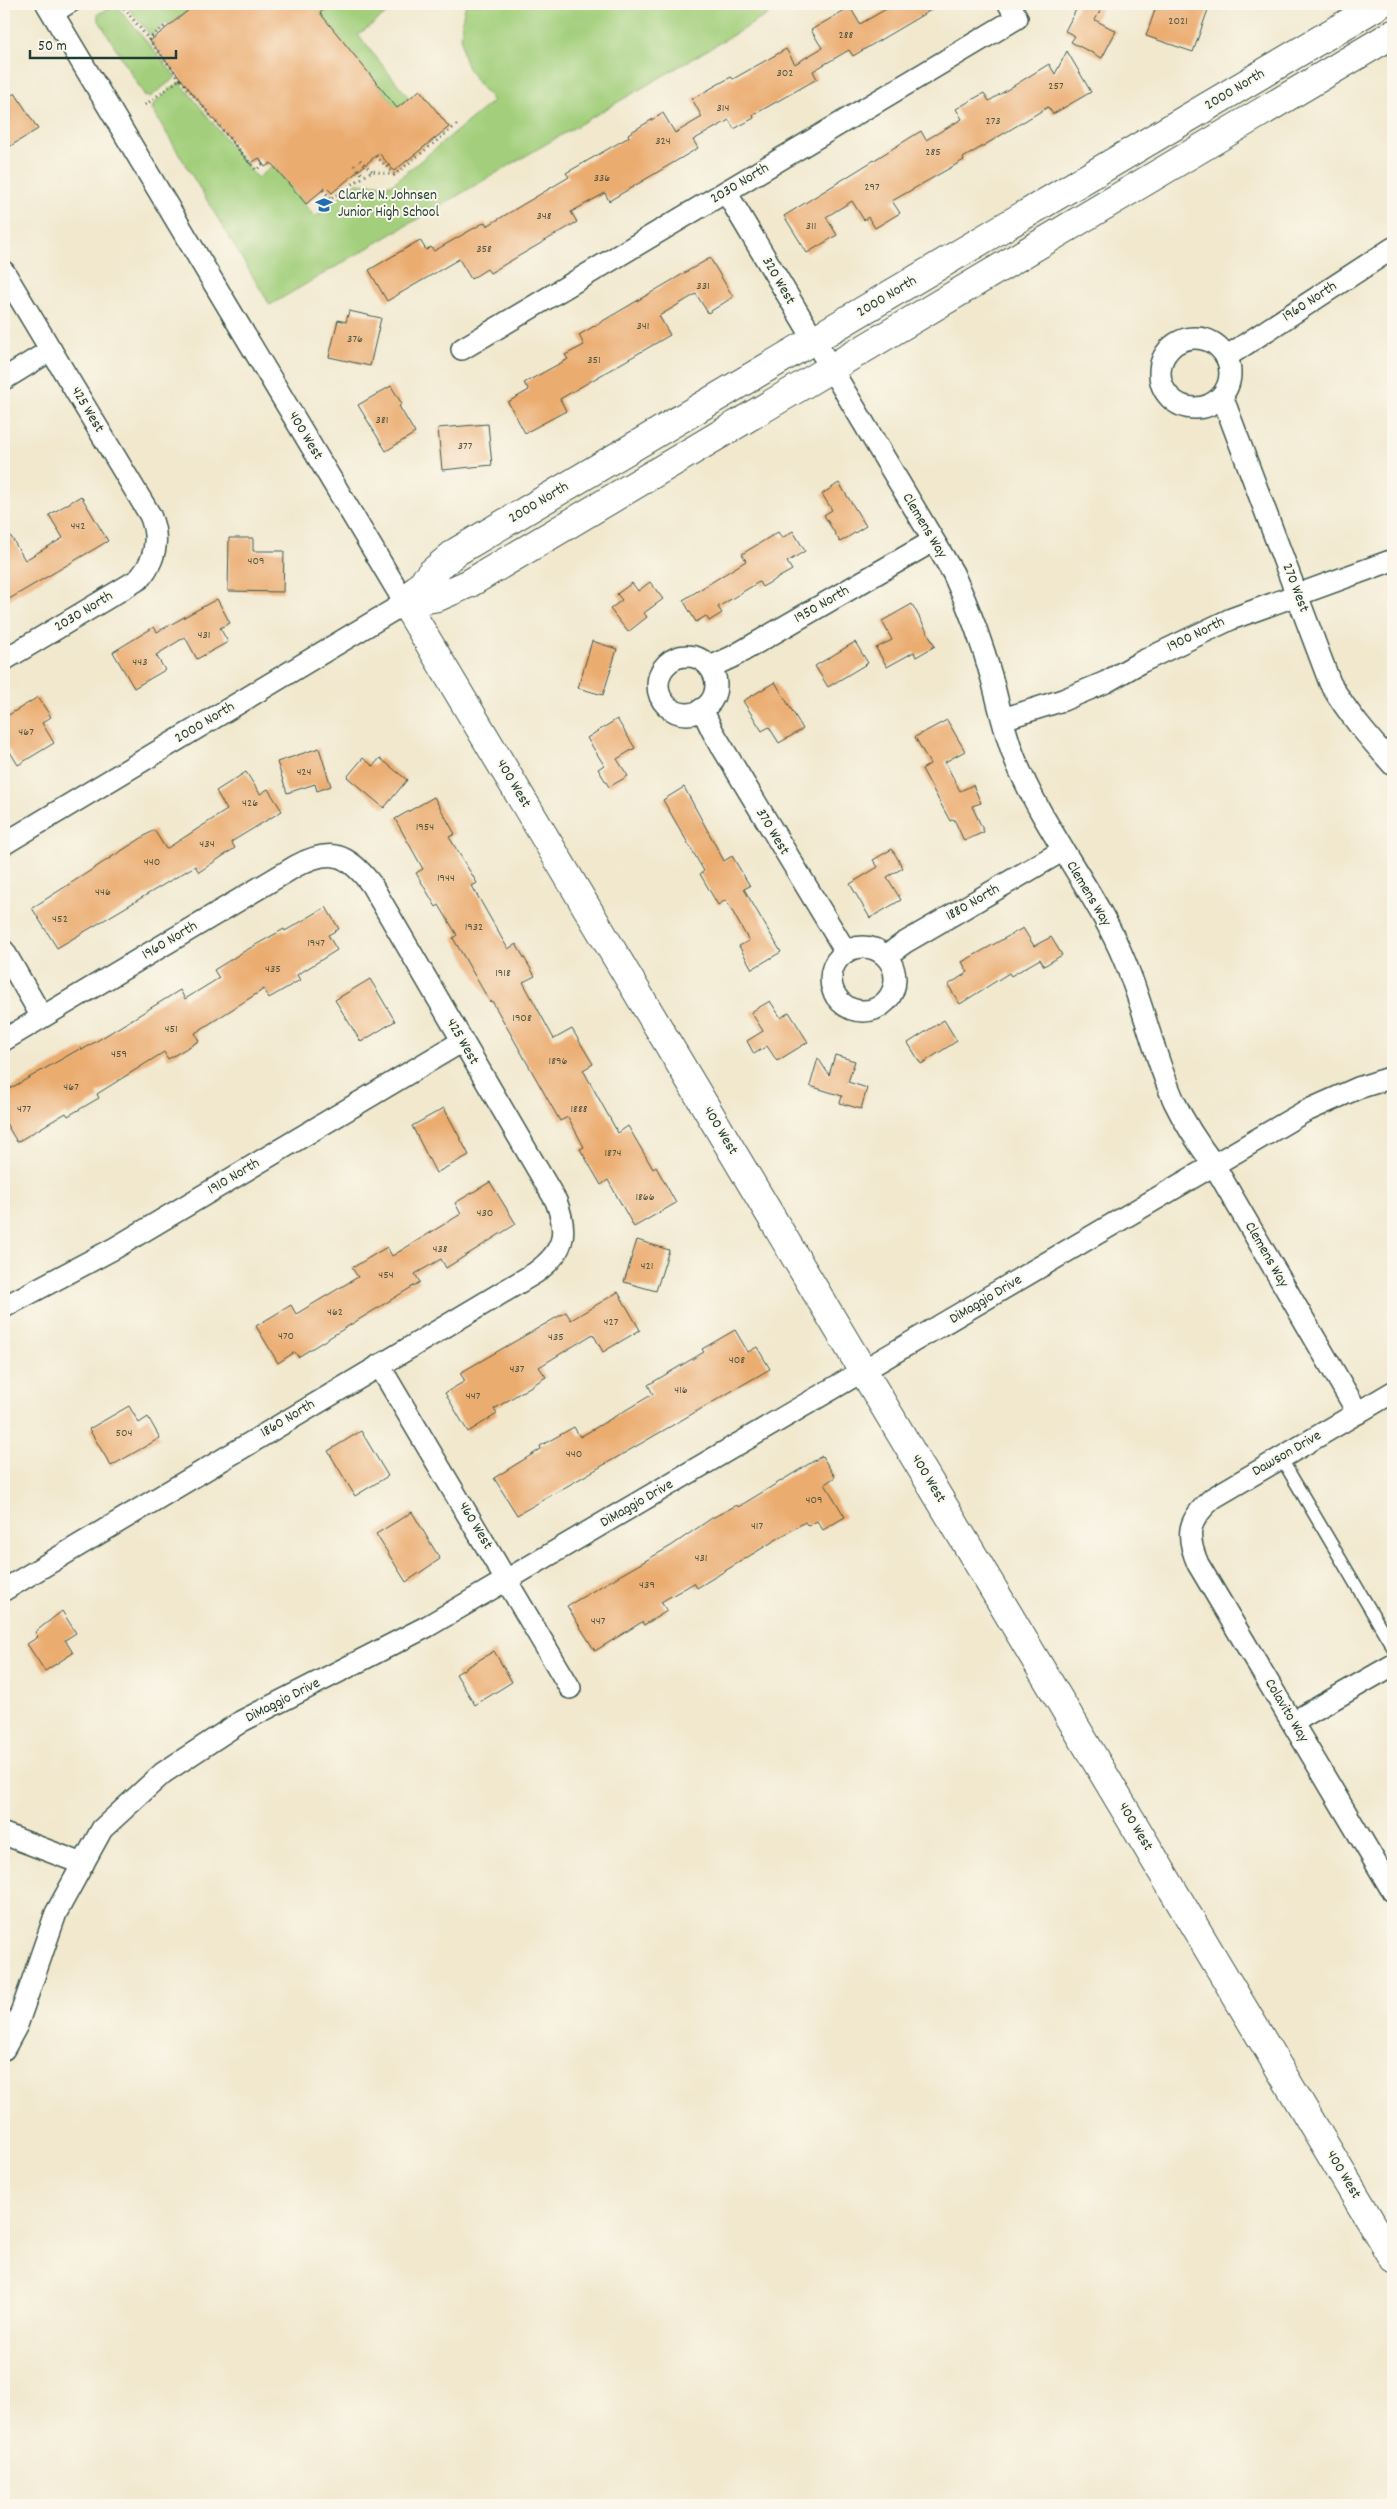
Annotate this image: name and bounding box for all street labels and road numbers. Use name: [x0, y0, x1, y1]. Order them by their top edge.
street label: 2000 North: [1201, 63, 1269, 117]
street label: 2030 North: [706, 158, 774, 210]
street label: 320 West: [756, 253, 801, 309]
street label: 2000 North: [853, 270, 921, 324]
street label: 1960 North: [1278, 276, 1342, 328]
street label: 425 West: [65, 383, 110, 438]
street label: 400 West: [282, 408, 328, 465]
street label: 2000 North: [505, 476, 573, 530]
street label: Clemens Way: [896, 489, 953, 564]
street label: 270 West: [1276, 560, 1315, 616]
street label: 1950 North: [790, 580, 854, 630]
street label: 2030 North: [50, 586, 118, 638]
street label: 1900 North: [1163, 611, 1229, 658]
street label: 2000 North: [171, 696, 239, 750]
street label: 400 West: [490, 756, 536, 813]
street label: 370 West: [749, 804, 795, 860]
street label: Clemens Way: [1060, 857, 1117, 932]
street label: 1880 North: [942, 879, 1004, 927]
street label: 1960 North: [138, 916, 202, 966]
street label: 425 West: [440, 1015, 484, 1070]
street label: 400 West: [697, 1103, 743, 1160]
street label: 1910 North: [204, 1153, 264, 1201]
street label: Clemens Way: [1238, 1218, 1294, 1293]
street label: DiMaggio Drive: [946, 1269, 1027, 1330]
street label: 1860 North: [256, 1394, 320, 1444]
street label: Dawson Drive: [1248, 1425, 1326, 1483]
street label: 400 West: [905, 1451, 951, 1508]
street label: DiMaggio Drive: [596, 1474, 678, 1534]
street label: 460 West: [452, 1498, 498, 1554]
street label: DiMaggio Drive: [242, 1673, 325, 1729]
street label: Colavito Way: [1258, 1675, 1314, 1748]
street label: 400 West: [1112, 1799, 1158, 1856]
street label: 400 West: [1320, 2147, 1366, 2204]

